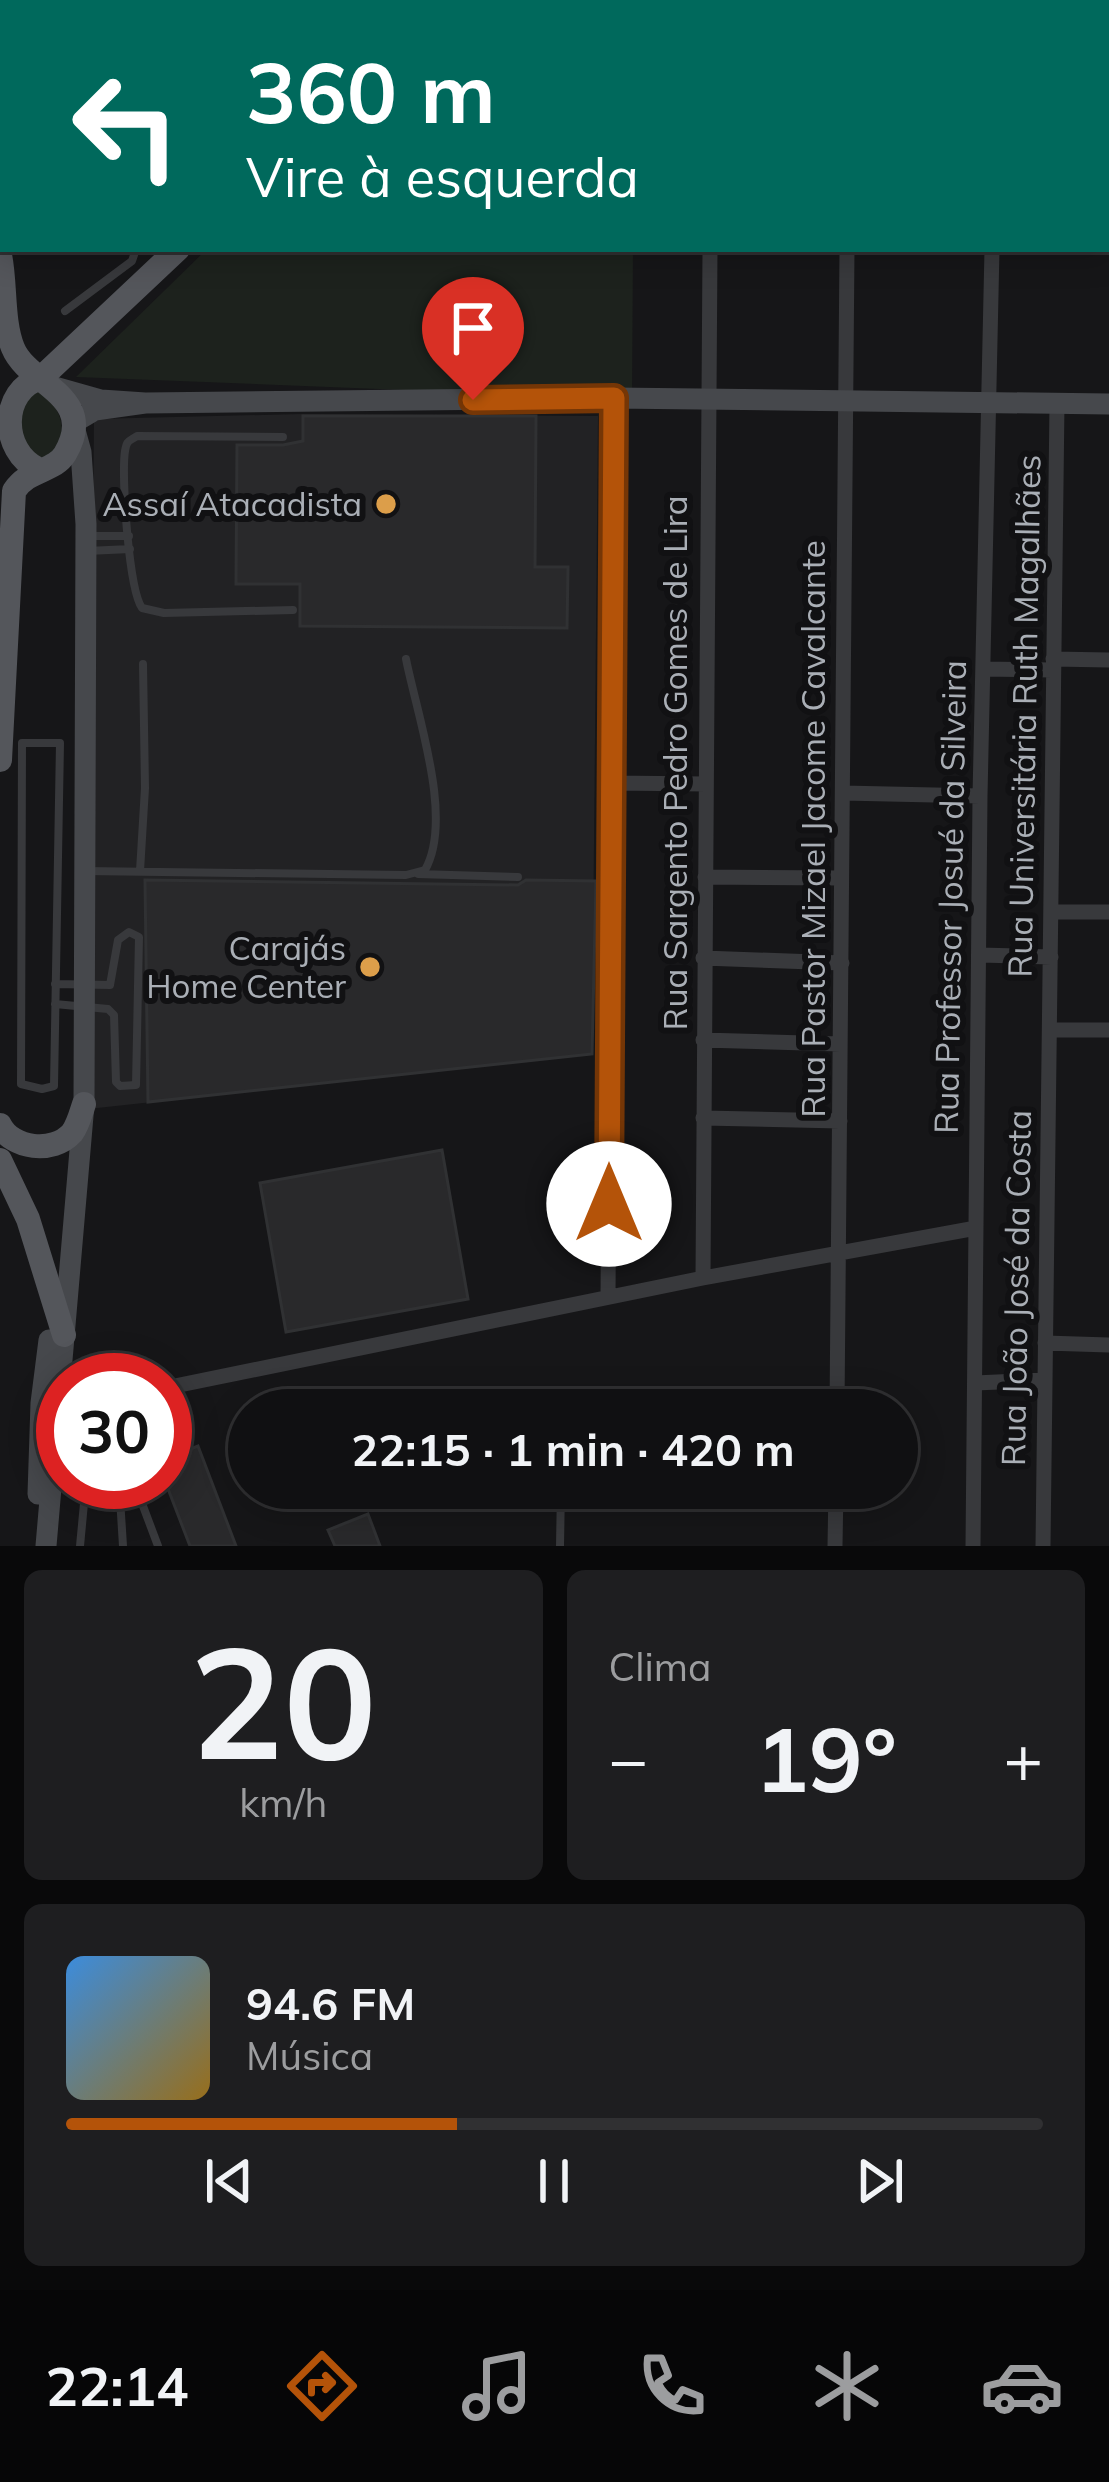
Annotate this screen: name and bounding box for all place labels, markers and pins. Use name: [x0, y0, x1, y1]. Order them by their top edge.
pin: [422, 277, 524, 400]
place label: Assaí Atacadista: [103, 483, 362, 524]
marker: Assaí Atacadista: [373, 491, 399, 517]
place label: Carajás Home Center: [146, 927, 346, 1006]
marker: Carajás Home Center: [357, 954, 383, 980]

